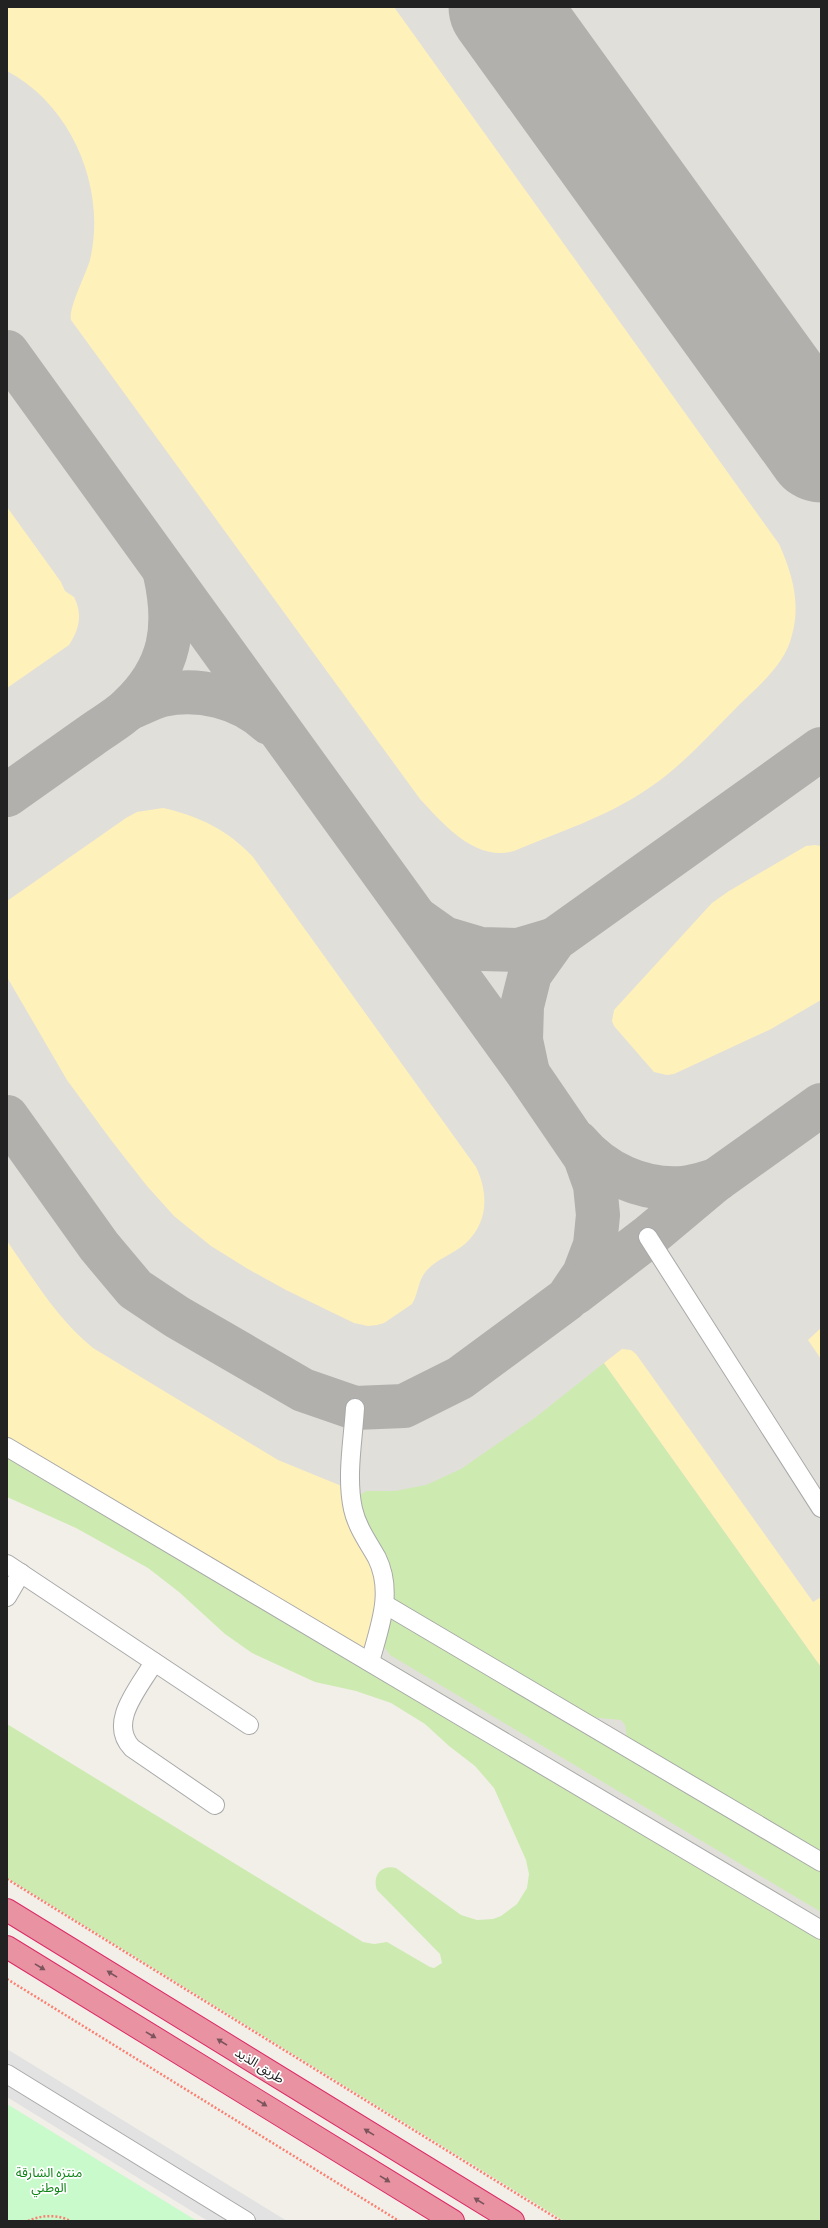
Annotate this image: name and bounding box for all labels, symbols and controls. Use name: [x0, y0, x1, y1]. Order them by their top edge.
one-way arrow: [34, 1964, 46, 1971]
one-way arrow: [106, 1971, 117, 1978]
one-way arrow: [145, 2032, 157, 2039]
one-way arrow: [216, 2039, 228, 2046]
street label: طريق الذيد: [232, 2044, 288, 2087]
one-way arrow: [257, 2099, 267, 2107]
one-way arrow: [363, 2129, 375, 2136]
park label: منتزه الشارقة الوطني: [16, 2164, 83, 2198]
one-way arrow: [380, 2175, 390, 2183]
one-way arrow: [474, 2197, 485, 2204]

